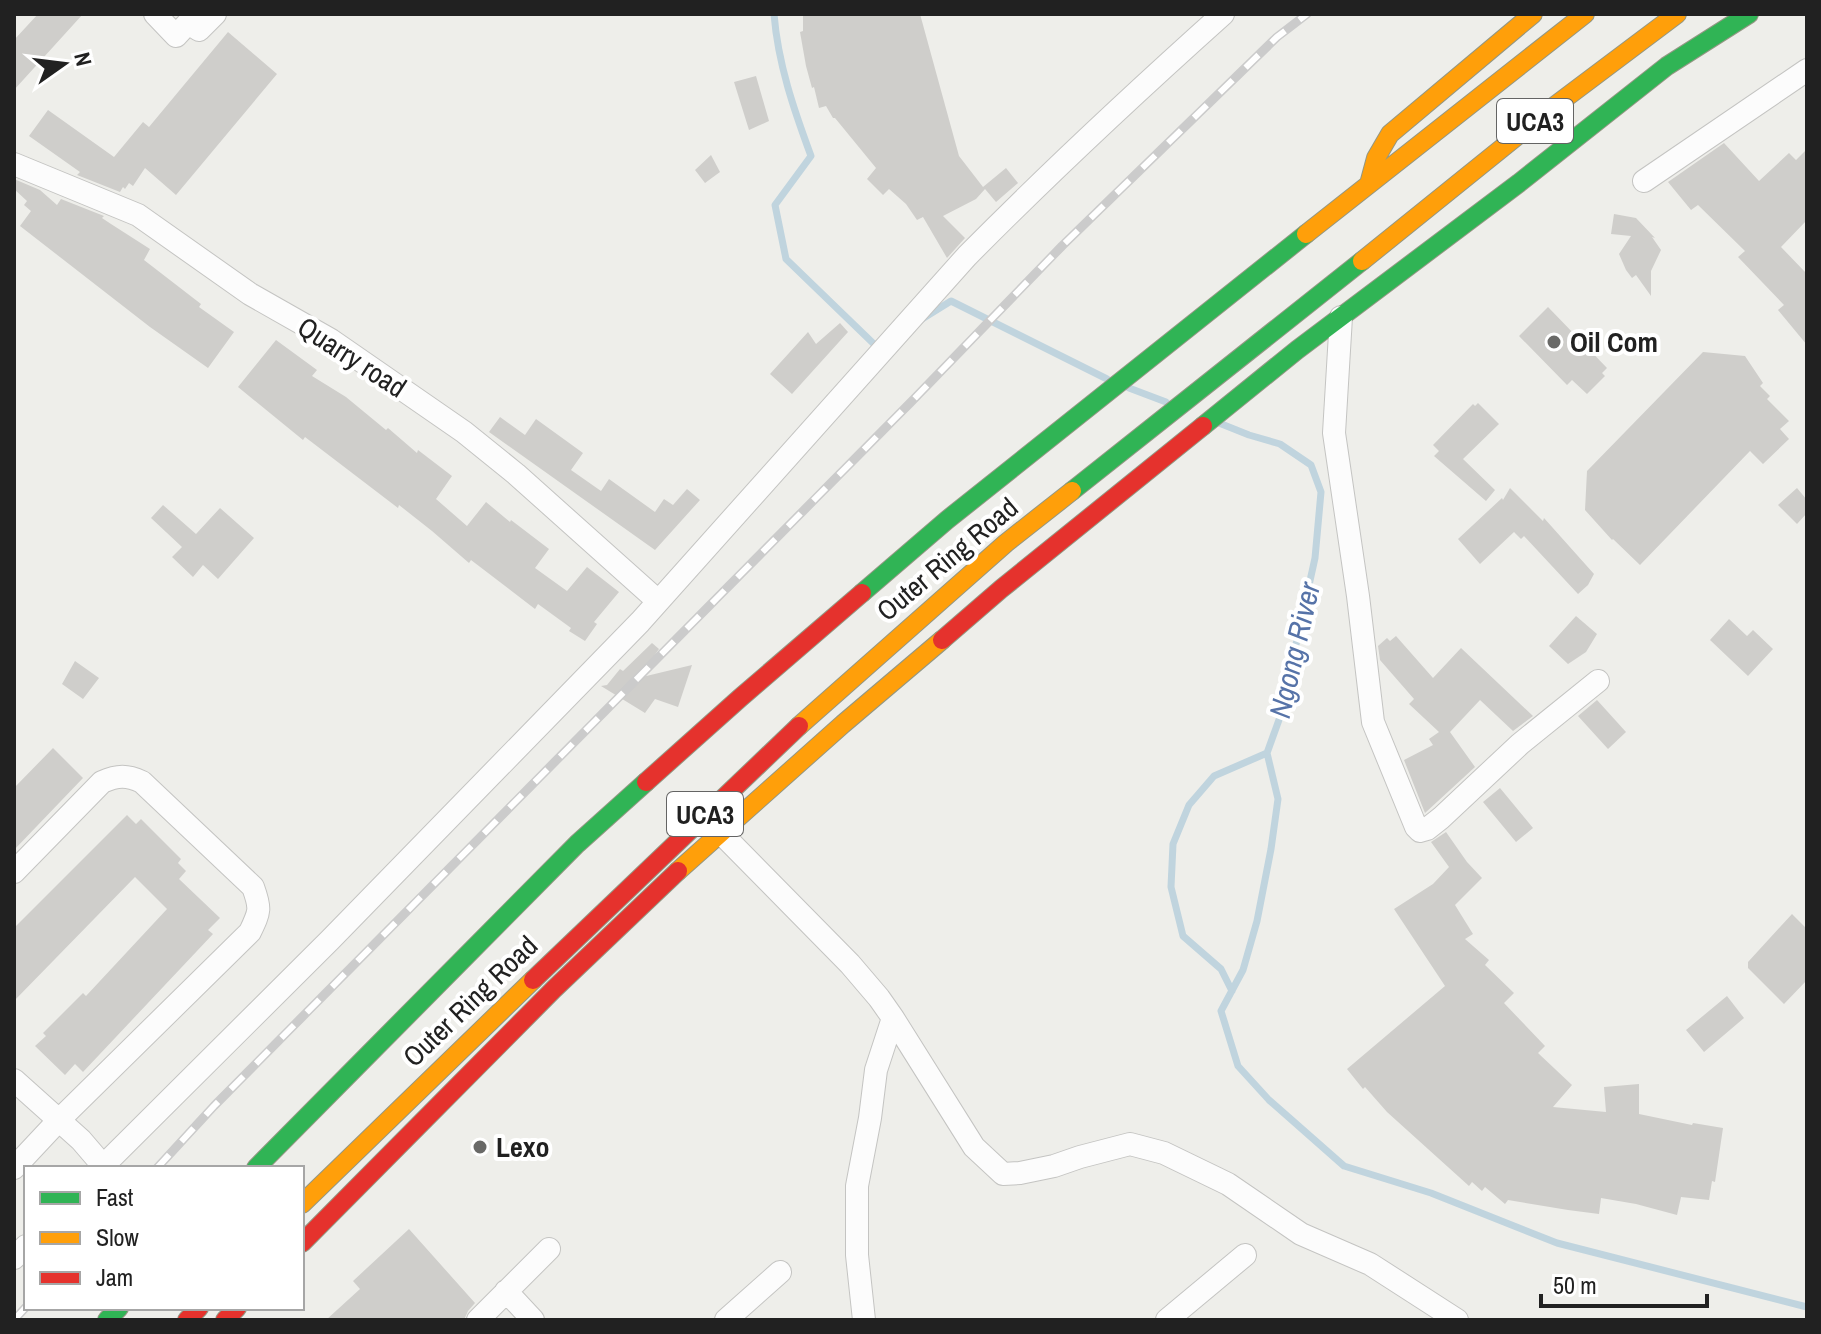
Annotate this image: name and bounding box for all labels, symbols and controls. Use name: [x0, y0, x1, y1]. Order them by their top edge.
north arrow: [24, 24, 104, 104]
text: N: [67, 49, 100, 69]
road number: UCA3: [1497, 99, 1573, 143]
street label: Quarry road: [290, 308, 414, 406]
place label: Oil Com: [1570, 323, 1658, 361]
marker: Oil Com: [1545, 333, 1563, 351]
street label: Outer Ring Road: [868, 489, 1026, 629]
water label: Ngong River: [1259, 577, 1329, 722]
road number: UCA3: [667, 792, 743, 836]
street label: Outer Ring Road: [394, 927, 546, 1075]
place label: Lexo: [496, 1128, 550, 1166]
marker: Lexo: [471, 1138, 489, 1156]
legend: [24, 1166, 304, 1310]
text: Fast: [96, 1181, 134, 1213]
text: Slow: [96, 1221, 139, 1253]
scale bar: [1541, 1258, 1707, 1308]
text: Jam: [96, 1261, 133, 1293]
text: 50 m: [1553, 1269, 1597, 1301]

